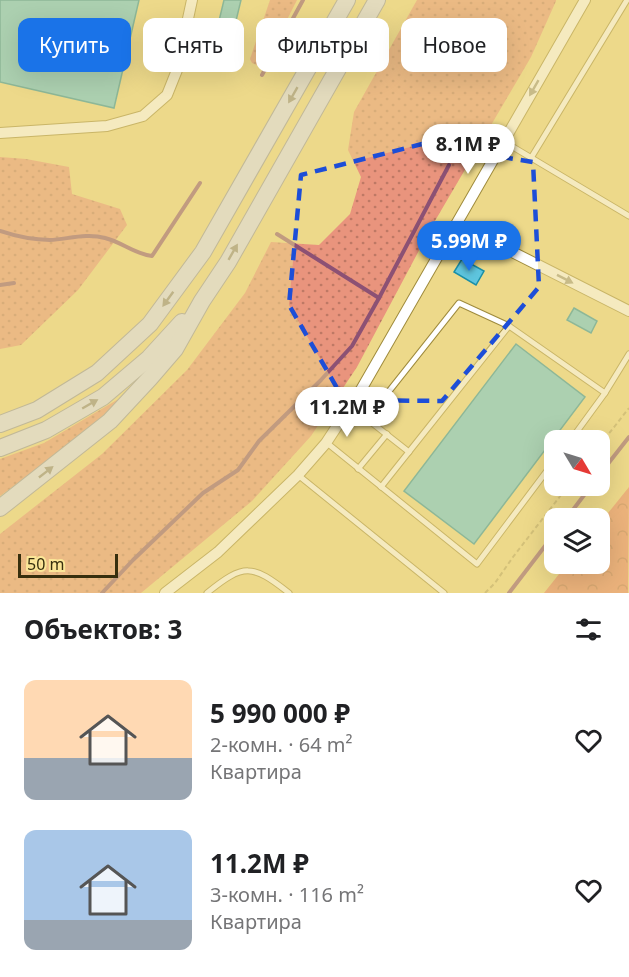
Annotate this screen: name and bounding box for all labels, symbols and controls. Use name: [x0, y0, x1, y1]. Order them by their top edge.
chip: Купить: [18, 18, 131, 72]
chip: Снять: [143, 18, 244, 72]
chip: Фильтры: [256, 18, 389, 72]
chip: Новое: [401, 18, 507, 72]
one-way arrow: [529, 80, 539, 97]
one-way arrow: [288, 87, 298, 104]
pin: 8.1M ₽: [419, 124, 517, 175]
text: 8.1M ₽: [436, 130, 500, 157]
pin: 5.99M ₽: [414, 221, 524, 272]
text: 5.99M ₽: [431, 227, 507, 254]
one-way arrow: [228, 243, 238, 260]
one-way arrow: [557, 274, 574, 284]
one-way arrow: [163, 292, 175, 307]
pin: 11.2M ₽: [292, 387, 402, 438]
text: 11.2M ₽: [309, 393, 385, 420]
one-way arrow: [82, 399, 99, 409]
north arrow: [544, 430, 610, 496]
map controls: [544, 430, 610, 574]
one-way arrow: [39, 467, 54, 479]
button: layers: [544, 508, 610, 574]
scale bar: [18, 551, 118, 578]
text: 50 m: [27, 553, 64, 575]
text: Объектов: 3: [24, 611, 182, 647]
icon: filters: [572, 613, 605, 646]
text: 5 990 000 ₽: [210, 695, 350, 731]
icon: home: [72, 704, 144, 776]
icon: heart: [572, 724, 605, 757]
text: 2-комн. · 64 m²: [210, 731, 353, 758]
text: Квартира: [210, 758, 302, 785]
text: 11.2M ₽: [210, 845, 309, 881]
icon: home: [72, 854, 144, 926]
icon: heart: [572, 874, 605, 907]
text: 3-комн. · 116 m²: [210, 881, 364, 908]
text: Квартира: [210, 908, 302, 935]

